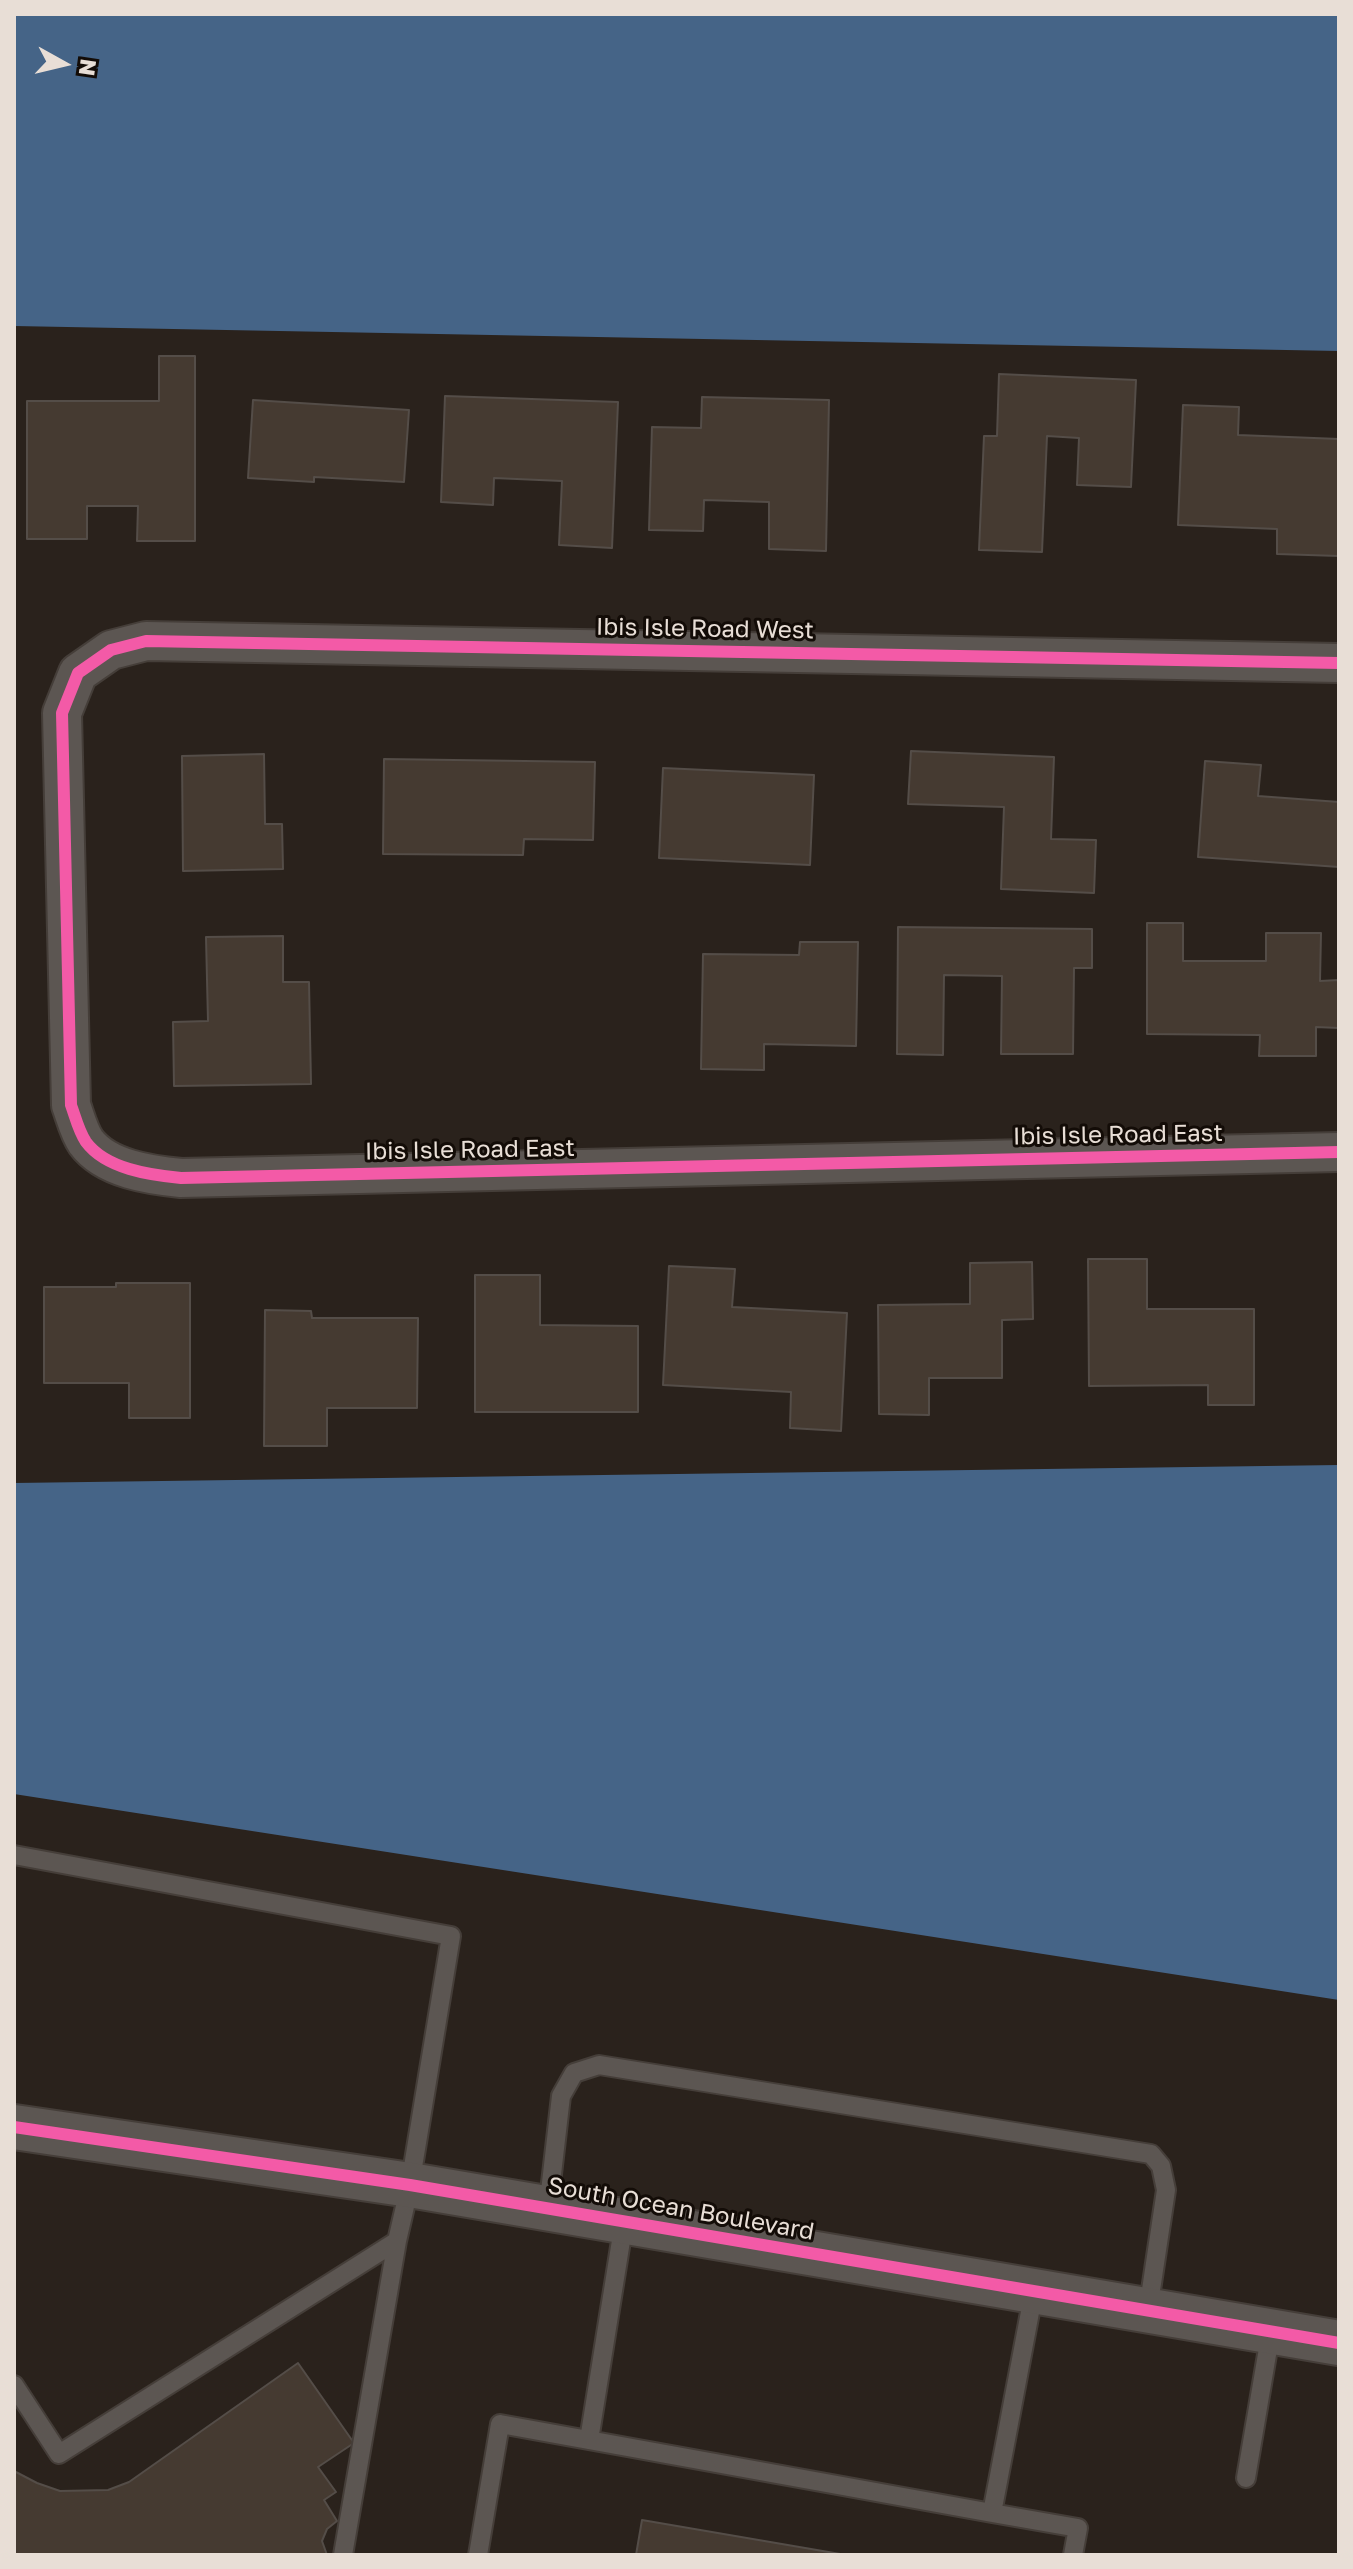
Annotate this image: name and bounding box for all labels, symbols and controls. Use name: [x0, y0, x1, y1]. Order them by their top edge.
north arrow: [24, 24, 104, 104]
text: N: [74, 57, 103, 78]
street label: Ibis Isle Road West: [596, 613, 814, 645]
street label: Ibis Isle Road East: [1013, 1119, 1223, 1151]
street label: Ibis Isle Road East: [365, 1134, 575, 1166]
street label: South Ocean Boulevard: [546, 2171, 816, 2247]

